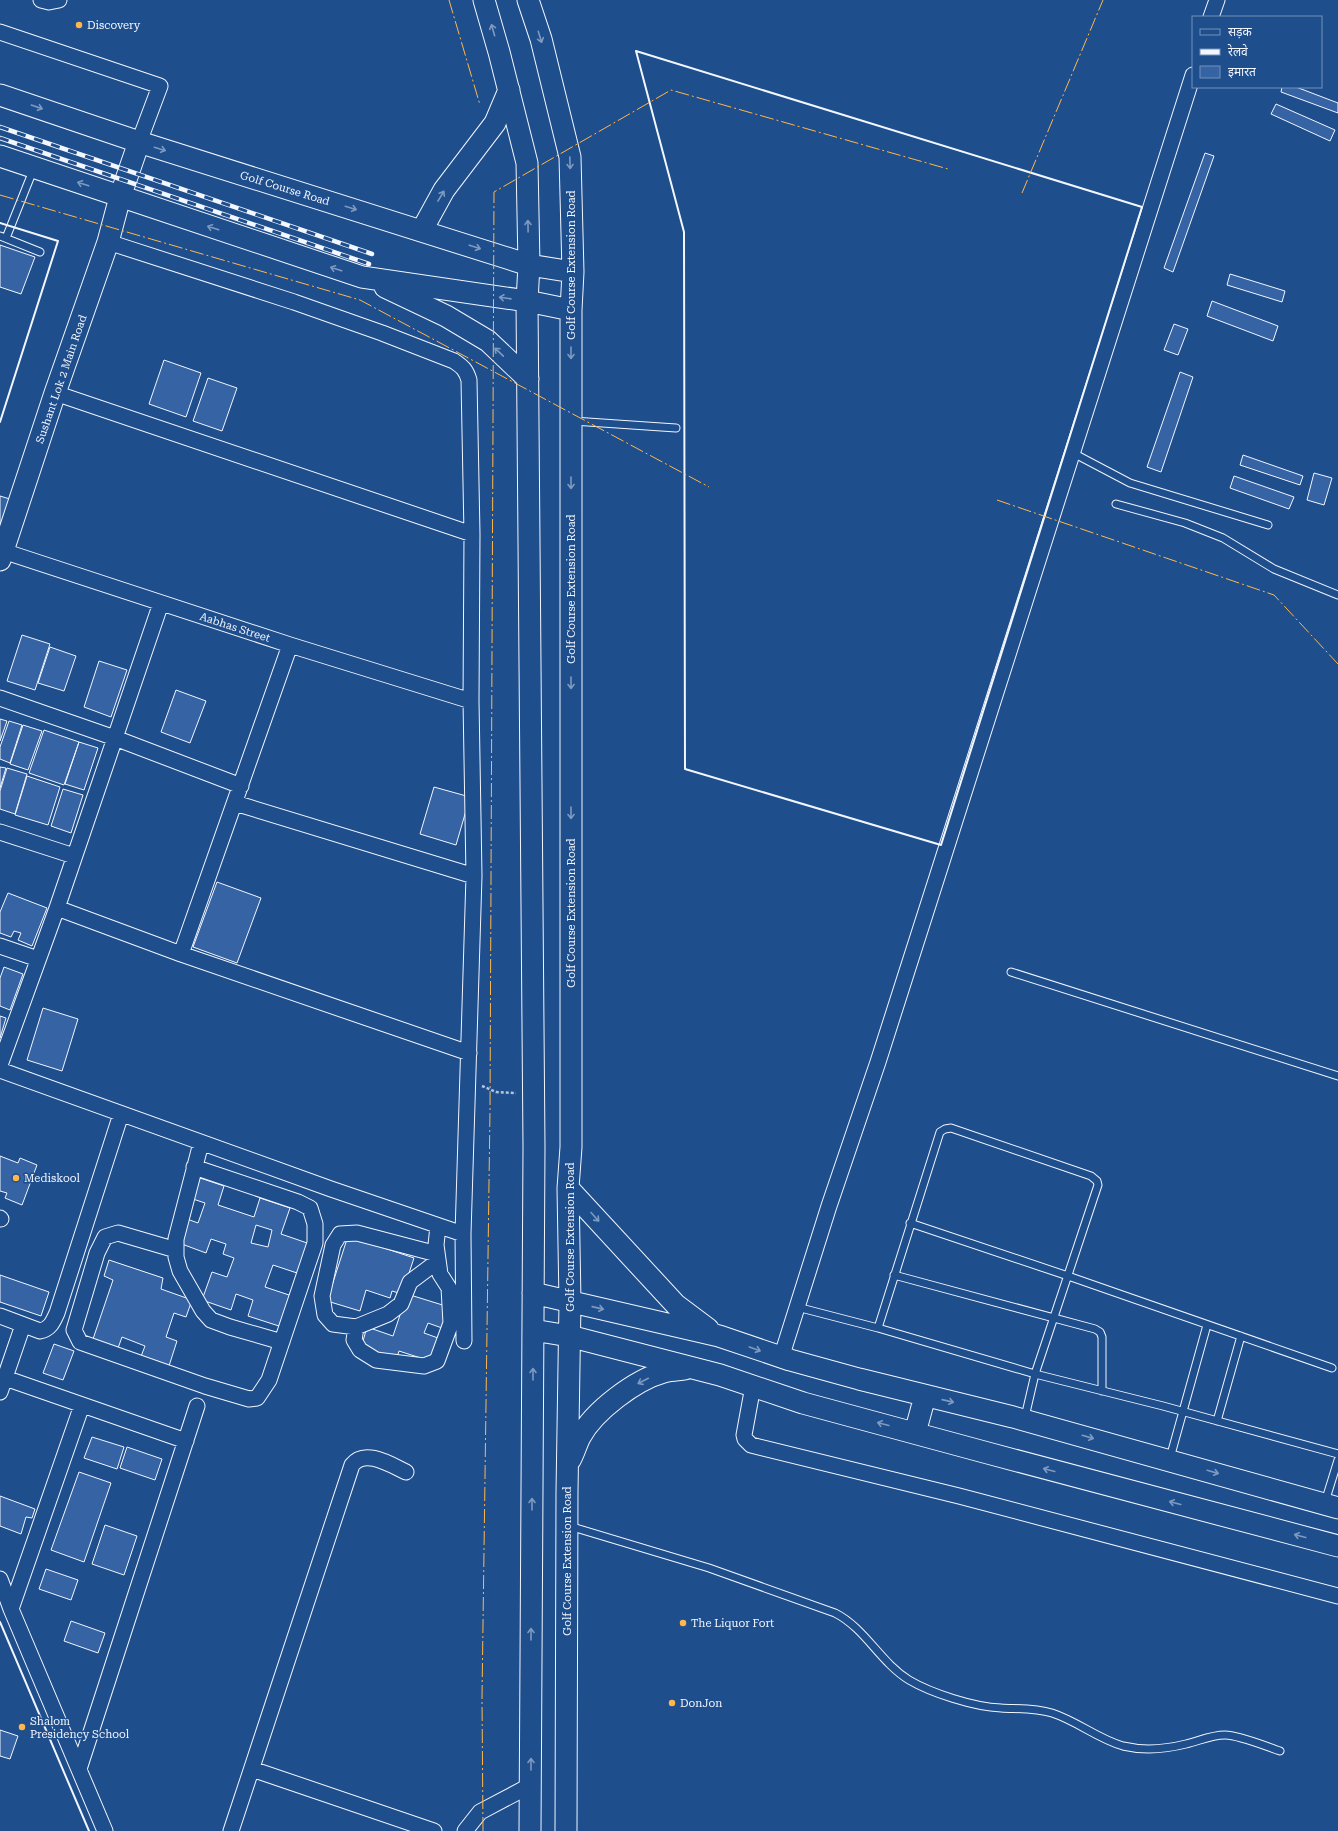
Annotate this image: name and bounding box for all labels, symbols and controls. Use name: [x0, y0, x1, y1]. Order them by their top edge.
legend: [1192, 16, 1322, 88]
place label: Discovery: [87, 19, 141, 32]
marker: Discovery: [74, 20, 84, 30]
one-way arrow: [489, 24, 496, 37]
text: सड़क: [1228, 25, 1253, 39]
one-way arrow: [537, 31, 545, 43]
text: रेलवे: [1228, 44, 1248, 59]
text: इमारत: [1228, 65, 1257, 79]
one-way arrow: [31, 104, 43, 112]
one-way arrow: [154, 146, 167, 153]
one-way arrow: [566, 156, 574, 169]
street label: Golf Course Road: [238, 169, 331, 208]
one-way arrow: [78, 180, 90, 188]
one-way arrow: [437, 190, 445, 202]
street label: Golf Course Extension Road: [565, 190, 578, 340]
one-way arrow: [344, 205, 357, 212]
one-way arrow: [524, 220, 532, 233]
one-way arrow: [207, 223, 219, 231]
one-way arrow: [469, 244, 481, 252]
one-way arrow: [330, 264, 342, 272]
one-way arrow: [499, 294, 512, 302]
street label: Sushant Lok 2 Main Road: [33, 313, 90, 445]
one-way arrow: [567, 346, 575, 359]
one-way arrow: [494, 347, 504, 357]
one-way arrow: [567, 476, 575, 489]
street label: Golf Course Extension Road: [565, 514, 578, 664]
street label: Aabhas Street: [198, 610, 272, 645]
one-way arrow: [567, 676, 575, 689]
one-way arrow: [567, 806, 575, 819]
street label: Golf Course Extension Road: [565, 838, 578, 988]
street label: Golf Course Extension Road: [564, 1162, 577, 1312]
place label: Mediskool: [24, 1172, 80, 1185]
marker: Mediskool: [11, 1173, 21, 1183]
one-way arrow: [590, 1212, 599, 1222]
one-way arrow: [592, 1305, 605, 1313]
one-way arrow: [749, 1346, 762, 1353]
one-way arrow: [529, 1368, 537, 1381]
one-way arrow: [637, 1378, 649, 1385]
one-way arrow: [941, 1398, 954, 1405]
one-way arrow: [877, 1420, 890, 1427]
one-way arrow: [1081, 1434, 1094, 1442]
one-way arrow: [1043, 1465, 1056, 1473]
one-way arrow: [1206, 1469, 1219, 1477]
street label: Golf Course Extension Road: [561, 1486, 574, 1636]
one-way arrow: [528, 1498, 536, 1511]
one-way arrow: [1168, 1499, 1181, 1506]
one-way arrow: [1294, 1532, 1307, 1539]
place label: The Liquor Fort: [691, 1617, 774, 1630]
marker: The Liquor Fort: [678, 1618, 688, 1628]
one-way arrow: [527, 1628, 535, 1641]
place label: DonJon: [680, 1697, 722, 1710]
marker: DonJon: [667, 1698, 677, 1708]
place label: Shalom Presidency School: [30, 1715, 130, 1741]
marker: Shalom Presidency School: [17, 1722, 27, 1732]
one-way arrow: [527, 1758, 535, 1771]

